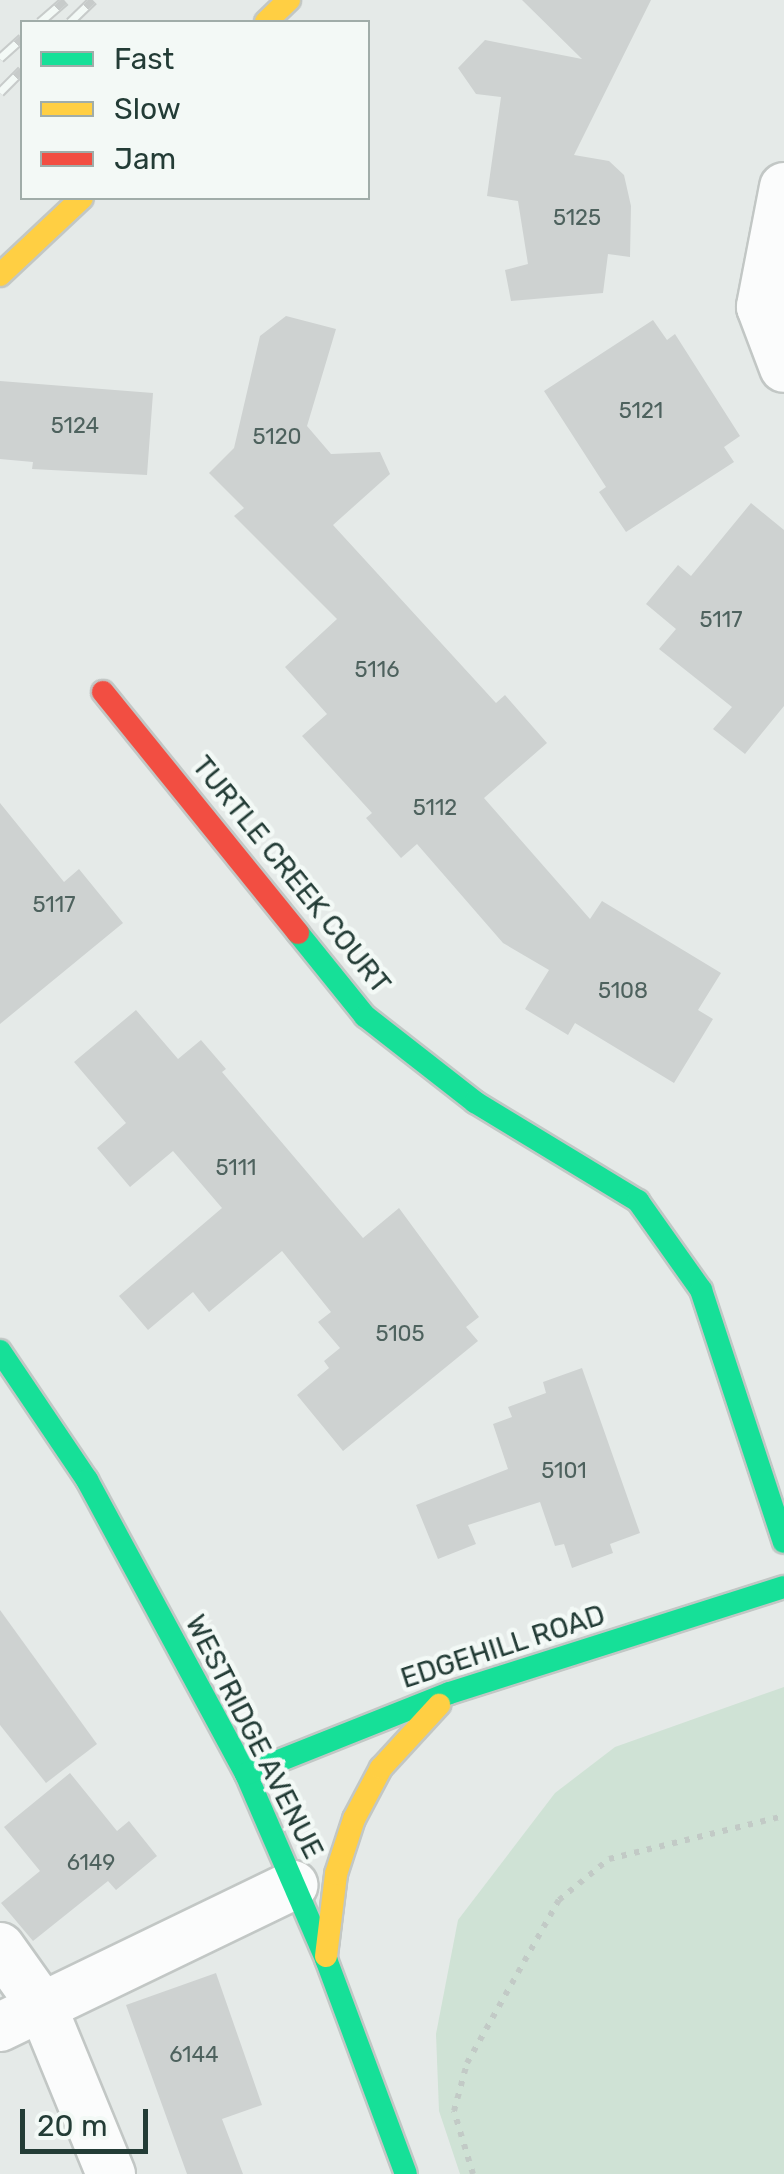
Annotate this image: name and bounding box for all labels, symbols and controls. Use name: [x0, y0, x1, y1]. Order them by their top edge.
legend: [20, 20, 370, 200]
text: Fast: [114, 41, 174, 77]
text: Slow: [114, 91, 181, 127]
text: Jam: [114, 141, 176, 177]
house number: 5125: [553, 205, 601, 231]
house number: 5121: [619, 398, 663, 424]
house number: 5124: [51, 413, 99, 439]
house number: 5120: [252, 424, 302, 450]
house number: 5117: [700, 607, 742, 633]
house number: 5116: [355, 657, 399, 683]
street label: TURTLE CREEK COURT: [185, 749, 397, 1001]
house number: 5112: [413, 795, 457, 821]
house number: 5117: [33, 892, 75, 918]
house number: 5108: [598, 978, 648, 1004]
house number: 5111: [216, 1155, 256, 1181]
house number: 5105: [375, 1321, 425, 1347]
house number: 5101: [541, 1458, 587, 1484]
street label: EDGEHILL ROAD: [396, 1598, 610, 1696]
street label: WESTRIDGE AVENUE: [178, 1609, 330, 1865]
house number: 6149: [67, 1850, 115, 1876]
house number: 6144: [169, 2042, 219, 2068]
scale bar: [25, 2089, 152, 2151]
text: 20 m: [37, 2108, 108, 2144]

